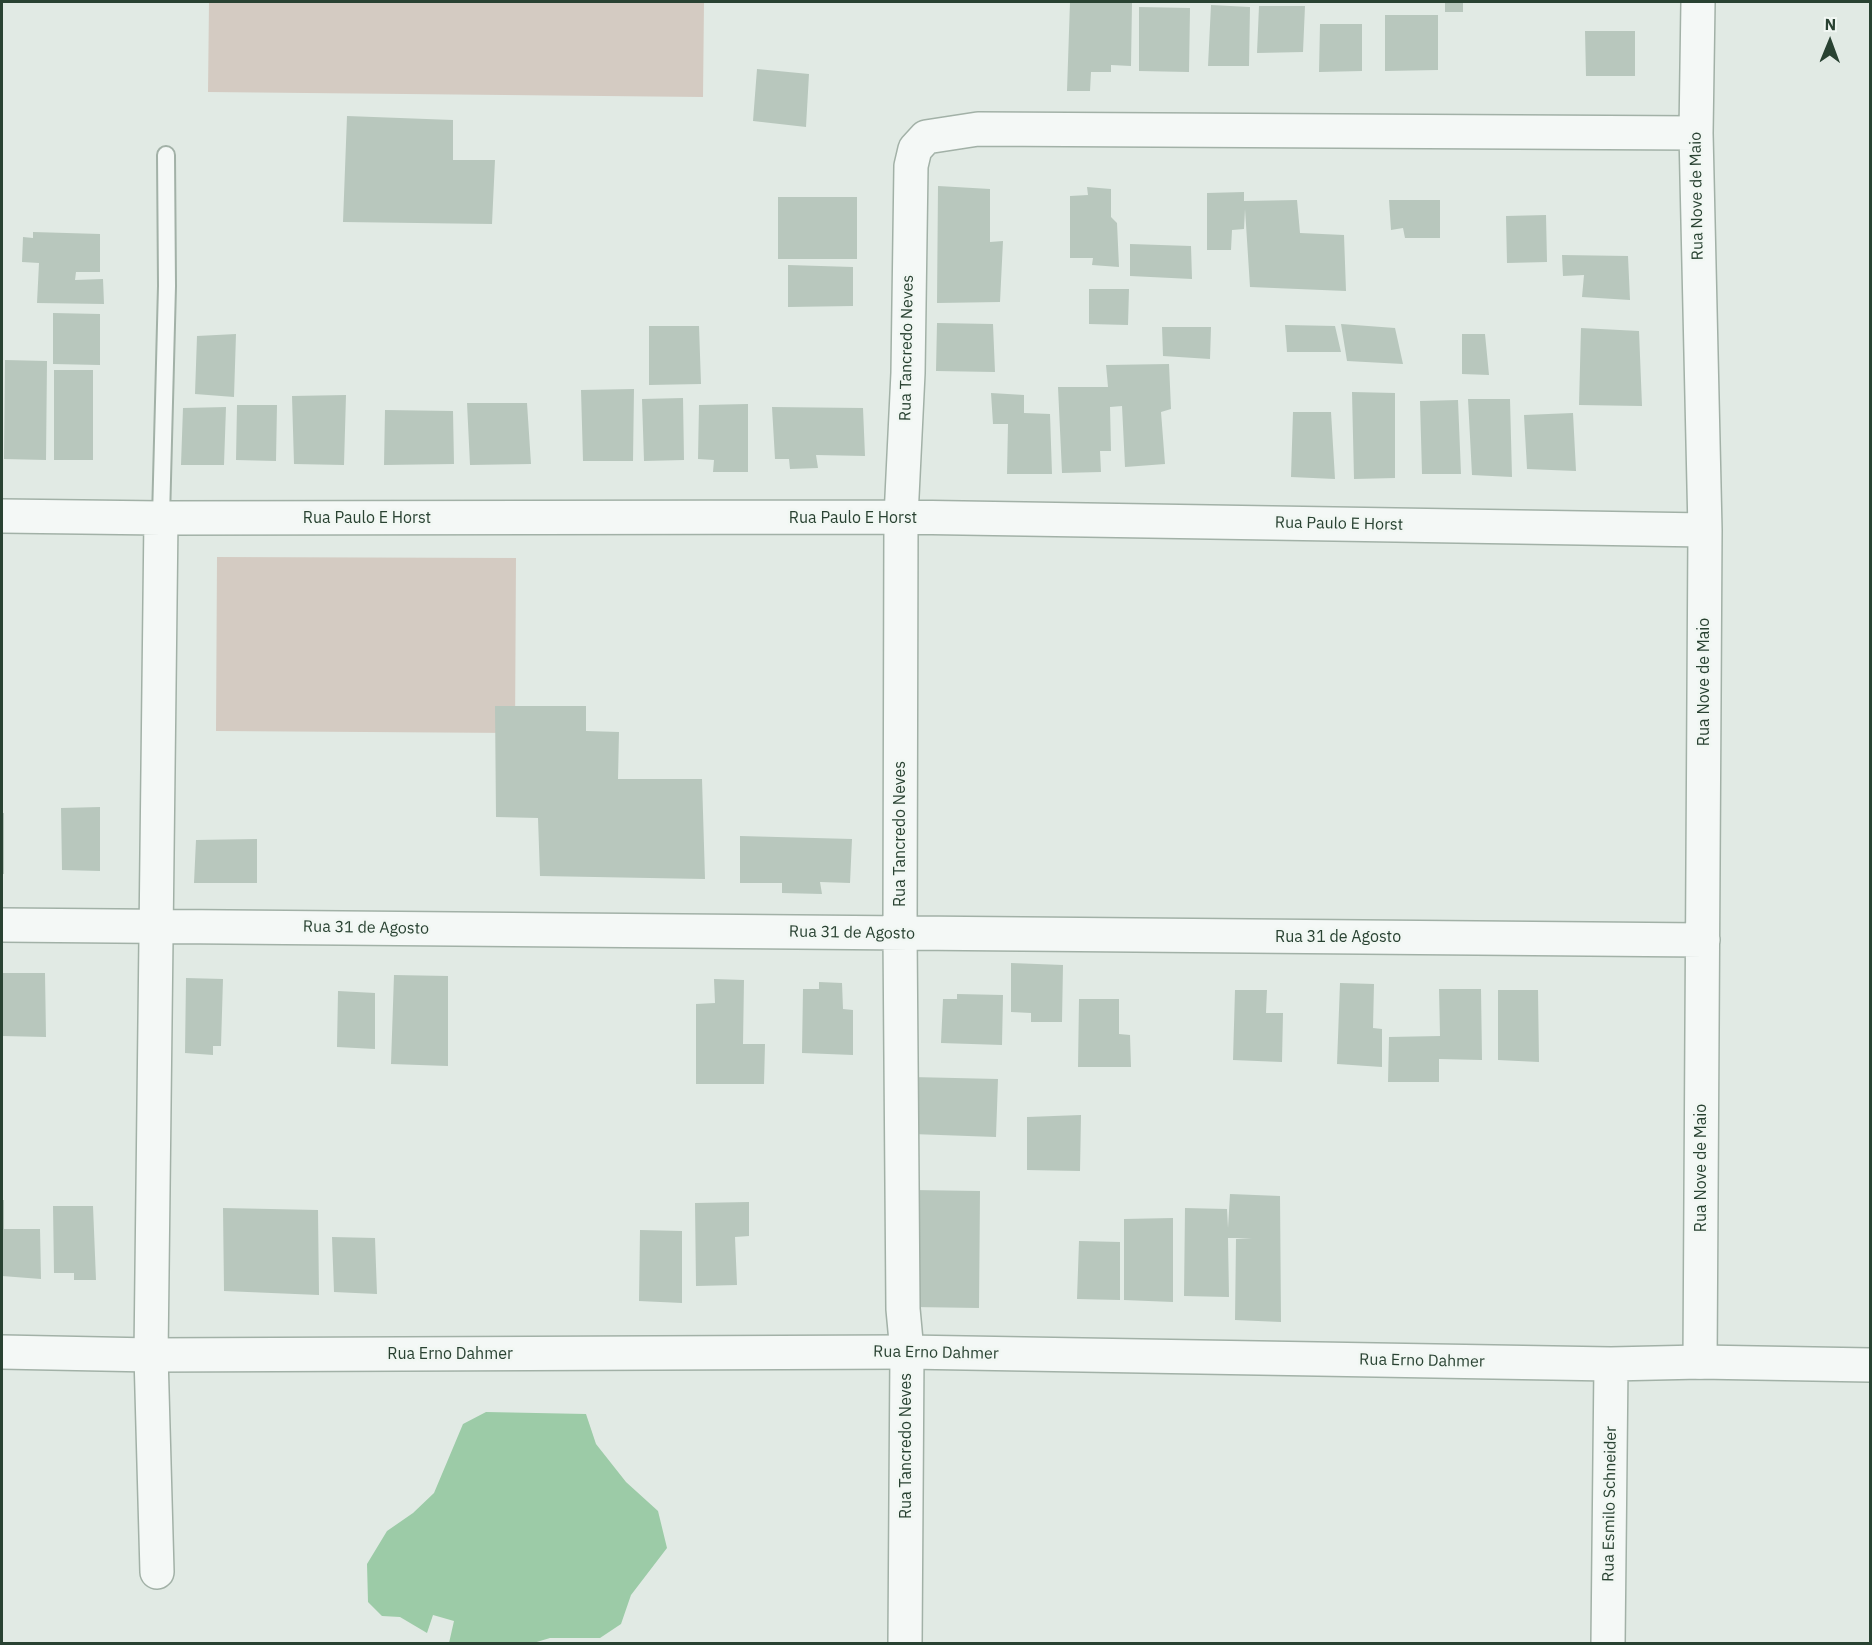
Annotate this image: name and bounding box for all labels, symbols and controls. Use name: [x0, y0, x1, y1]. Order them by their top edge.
north arrow: [1800, 12, 1860, 72]
text: N: [1824, 14, 1836, 34]
street label: Rua Nove de Maio: [1686, 132, 1708, 260]
street label: Rua Tancredo Neves: [896, 275, 918, 421]
street label: Rua Paulo E Horst: [303, 508, 431, 528]
street label: Rua Paulo E Horst: [789, 508, 917, 528]
street label: Rua Paulo E Horst: [1275, 513, 1403, 535]
street label: Rua Nove de Maio: [1694, 618, 1714, 746]
street label: Rua Tancredo Neves: [890, 761, 910, 907]
street label: Rua 31 de Agosto: [303, 917, 429, 939]
street label: Rua 31 de Agosto: [789, 922, 915, 944]
street label: Rua 31 de Agosto: [1275, 927, 1401, 947]
street label: Rua Nove de Maio: [1691, 1104, 1711, 1232]
street label: Rua Erno Dahmer: [873, 1342, 999, 1364]
street label: Rua Erno Dahmer: [387, 1344, 513, 1364]
street label: Rua Erno Dahmer: [1359, 1350, 1485, 1372]
street label: Rua Tancredo Neves: [896, 1373, 916, 1519]
street label: Rua Esmilo Schneider: [1599, 1426, 1621, 1582]

